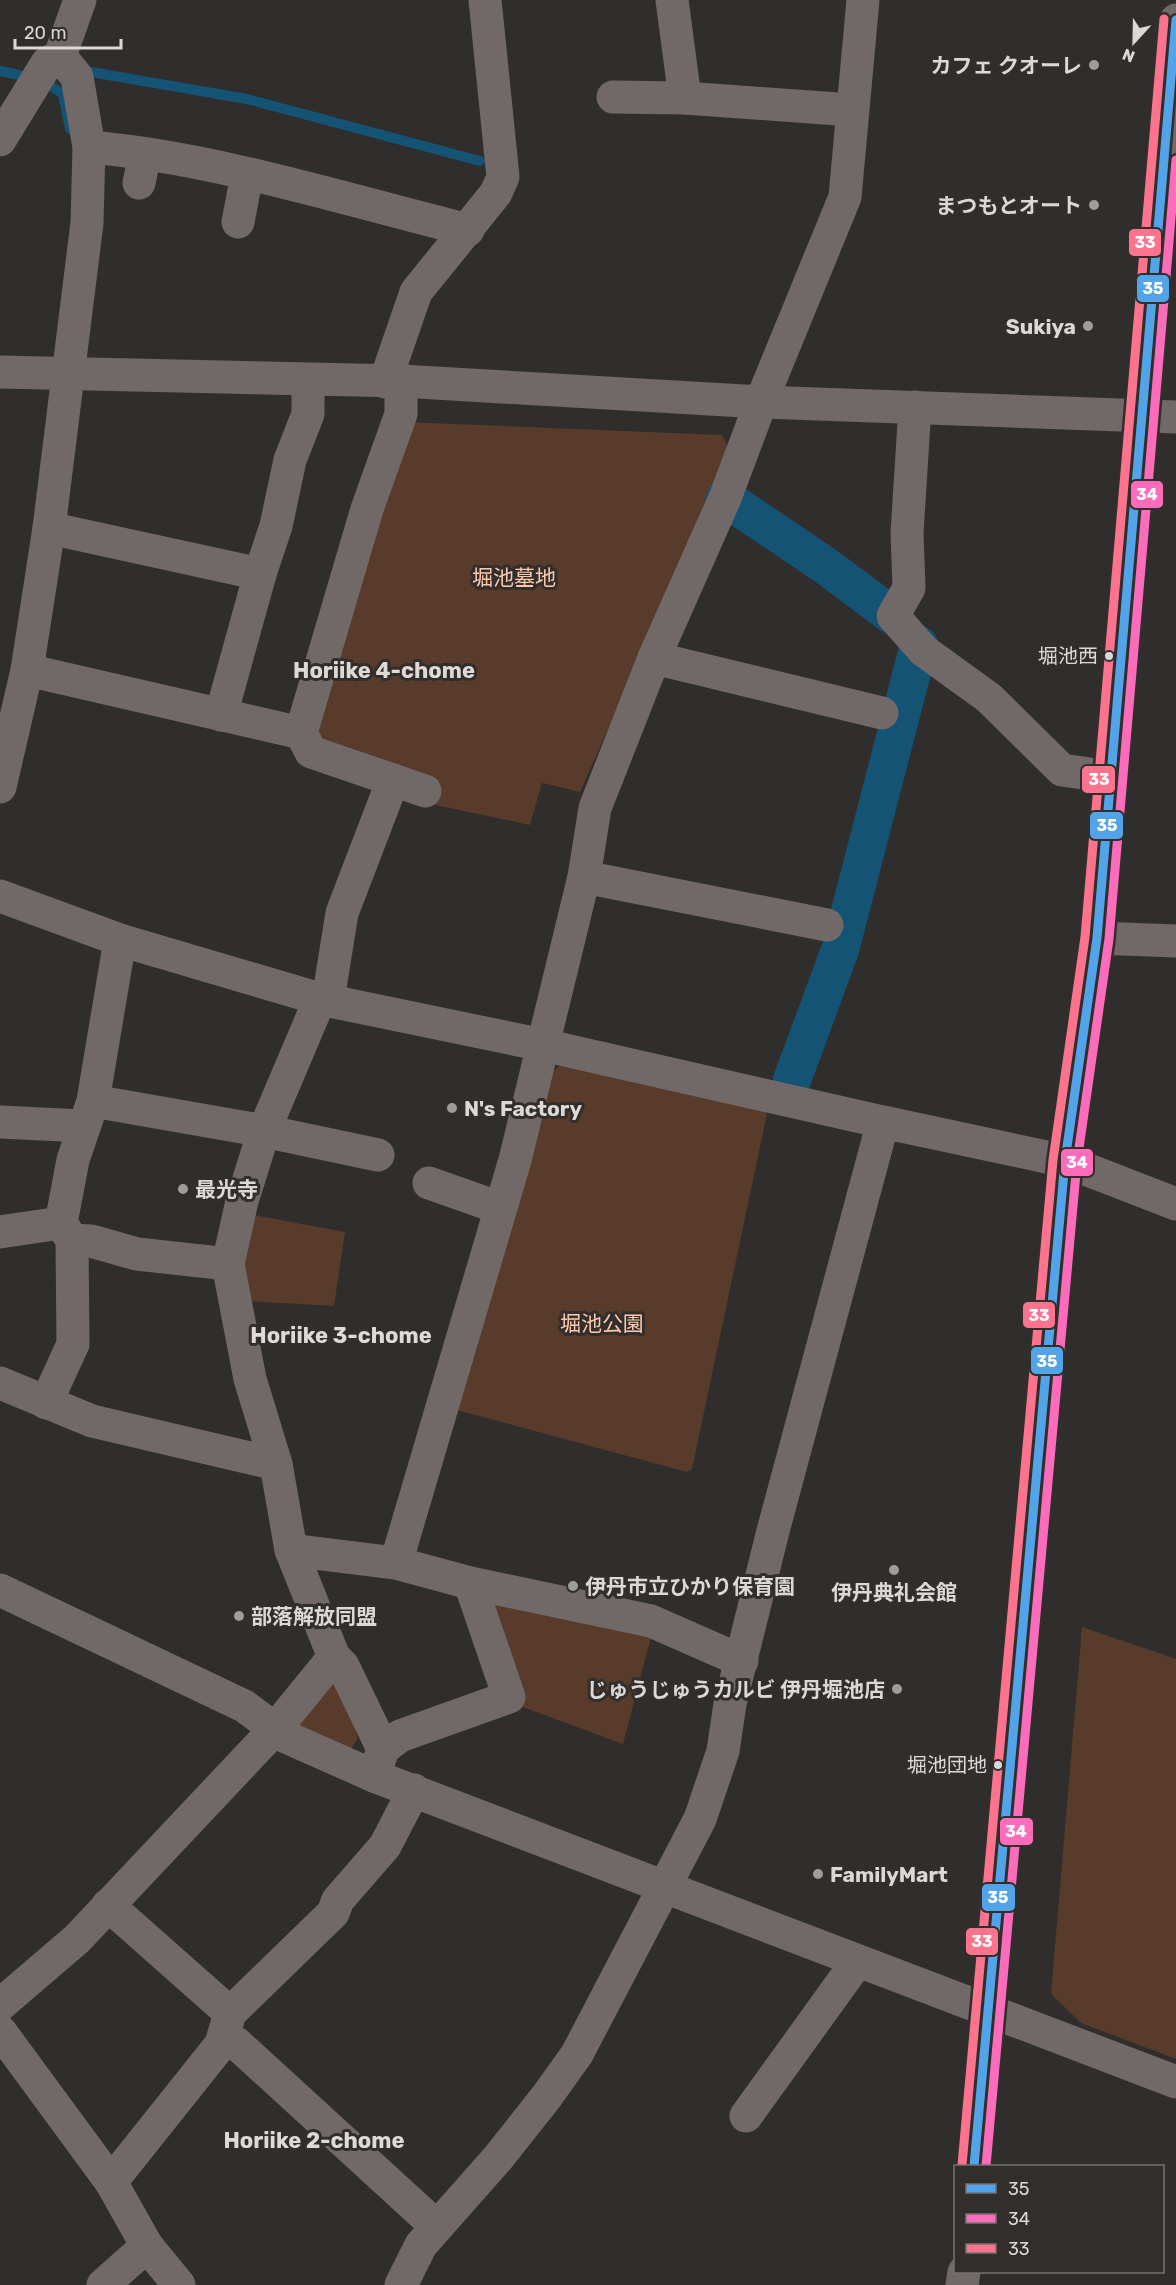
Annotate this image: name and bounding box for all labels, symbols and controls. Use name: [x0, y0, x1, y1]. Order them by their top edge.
scale bar: [15, 12, 122, 50]
north arrow: [1104, 12, 1164, 72]
text: 20 m: [24, 22, 66, 44]
text: N: [1120, 44, 1137, 66]
place label: カフェ クオーレ: [931, 53, 1082, 78]
marker: カフェ クオーレ: [1087, 58, 1101, 72]
place label: まつもとオート: [935, 193, 1082, 218]
marker: まつもとオート: [1087, 198, 1101, 212]
line badge: 33: [1128, 228, 1162, 257]
text: 33: [1134, 233, 1156, 252]
line badge: 35: [1136, 274, 1170, 303]
text: 35: [1143, 279, 1163, 298]
place label: Sukiya: [1006, 314, 1076, 339]
marker: Sukiya: [1081, 319, 1095, 333]
line badge: 34: [1130, 480, 1164, 509]
text: 34: [1136, 485, 1158, 504]
park label: 堀池墓地: [472, 565, 556, 590]
place label: 堀池西: [1038, 644, 1098, 668]
marker: 堀池西: [1103, 650, 1115, 662]
district label: Horiike 4-chome: [293, 657, 475, 684]
line badge: 33: [1081, 765, 1116, 794]
text: 33: [1088, 770, 1110, 789]
line badge: 35: [1089, 811, 1124, 840]
text: 35: [1097, 816, 1117, 835]
place label: N's Factory: [464, 1096, 582, 1121]
marker: N's Factory: [445, 1101, 459, 1115]
line badge: 34: [1060, 1148, 1094, 1177]
text: 34: [1066, 1153, 1088, 1172]
place label: 最光寺: [195, 1177, 258, 1202]
marker: 最光寺: [176, 1182, 190, 1196]
line badge: 33: [1022, 1301, 1056, 1329]
text: 33: [1028, 1306, 1050, 1325]
park label: 堀池公園: [560, 1311, 644, 1336]
district label: Horiike 3-chome: [250, 1322, 432, 1349]
line badge: 35: [1030, 1346, 1064, 1375]
text: 35: [1037, 1352, 1057, 1371]
marker: 伊丹典礼会館: [887, 1563, 901, 1577]
place label: 伊丹市立ひかり保育園: [585, 1574, 795, 1599]
marker: 伊丹市立ひかり保育園: [566, 1579, 580, 1593]
place label: 伊丹典礼会館: [831, 1580, 957, 1605]
place label: 部落解放同盟: [251, 1604, 377, 1629]
marker: 部落解放同盟: [232, 1609, 246, 1623]
place label: じゅうじゅうカルビ 伊丹堀池店: [587, 1677, 885, 1702]
marker: じゅうじゅうカルビ 伊丹堀池店: [890, 1682, 904, 1696]
place label: 堀池団地: [907, 1753, 987, 1777]
marker: 堀池団地: [992, 1759, 1004, 1771]
line badge: 34: [999, 1817, 1034, 1846]
text: 34: [1005, 1822, 1027, 1841]
place label: FamilyMart: [830, 1862, 948, 1887]
marker: FamilyMart: [811, 1867, 825, 1881]
line badge: 35: [981, 1883, 1016, 1912]
text: 35: [988, 1888, 1008, 1907]
line badge: 33: [965, 1927, 999, 1956]
text: 33: [971, 1932, 993, 1951]
district label: Horiike 2-chome: [223, 2127, 405, 2154]
legend: [954, 2165, 1164, 2273]
text: 35: [1008, 2178, 1030, 2200]
text: 34: [1008, 2208, 1030, 2230]
text: 33: [1008, 2238, 1030, 2260]

